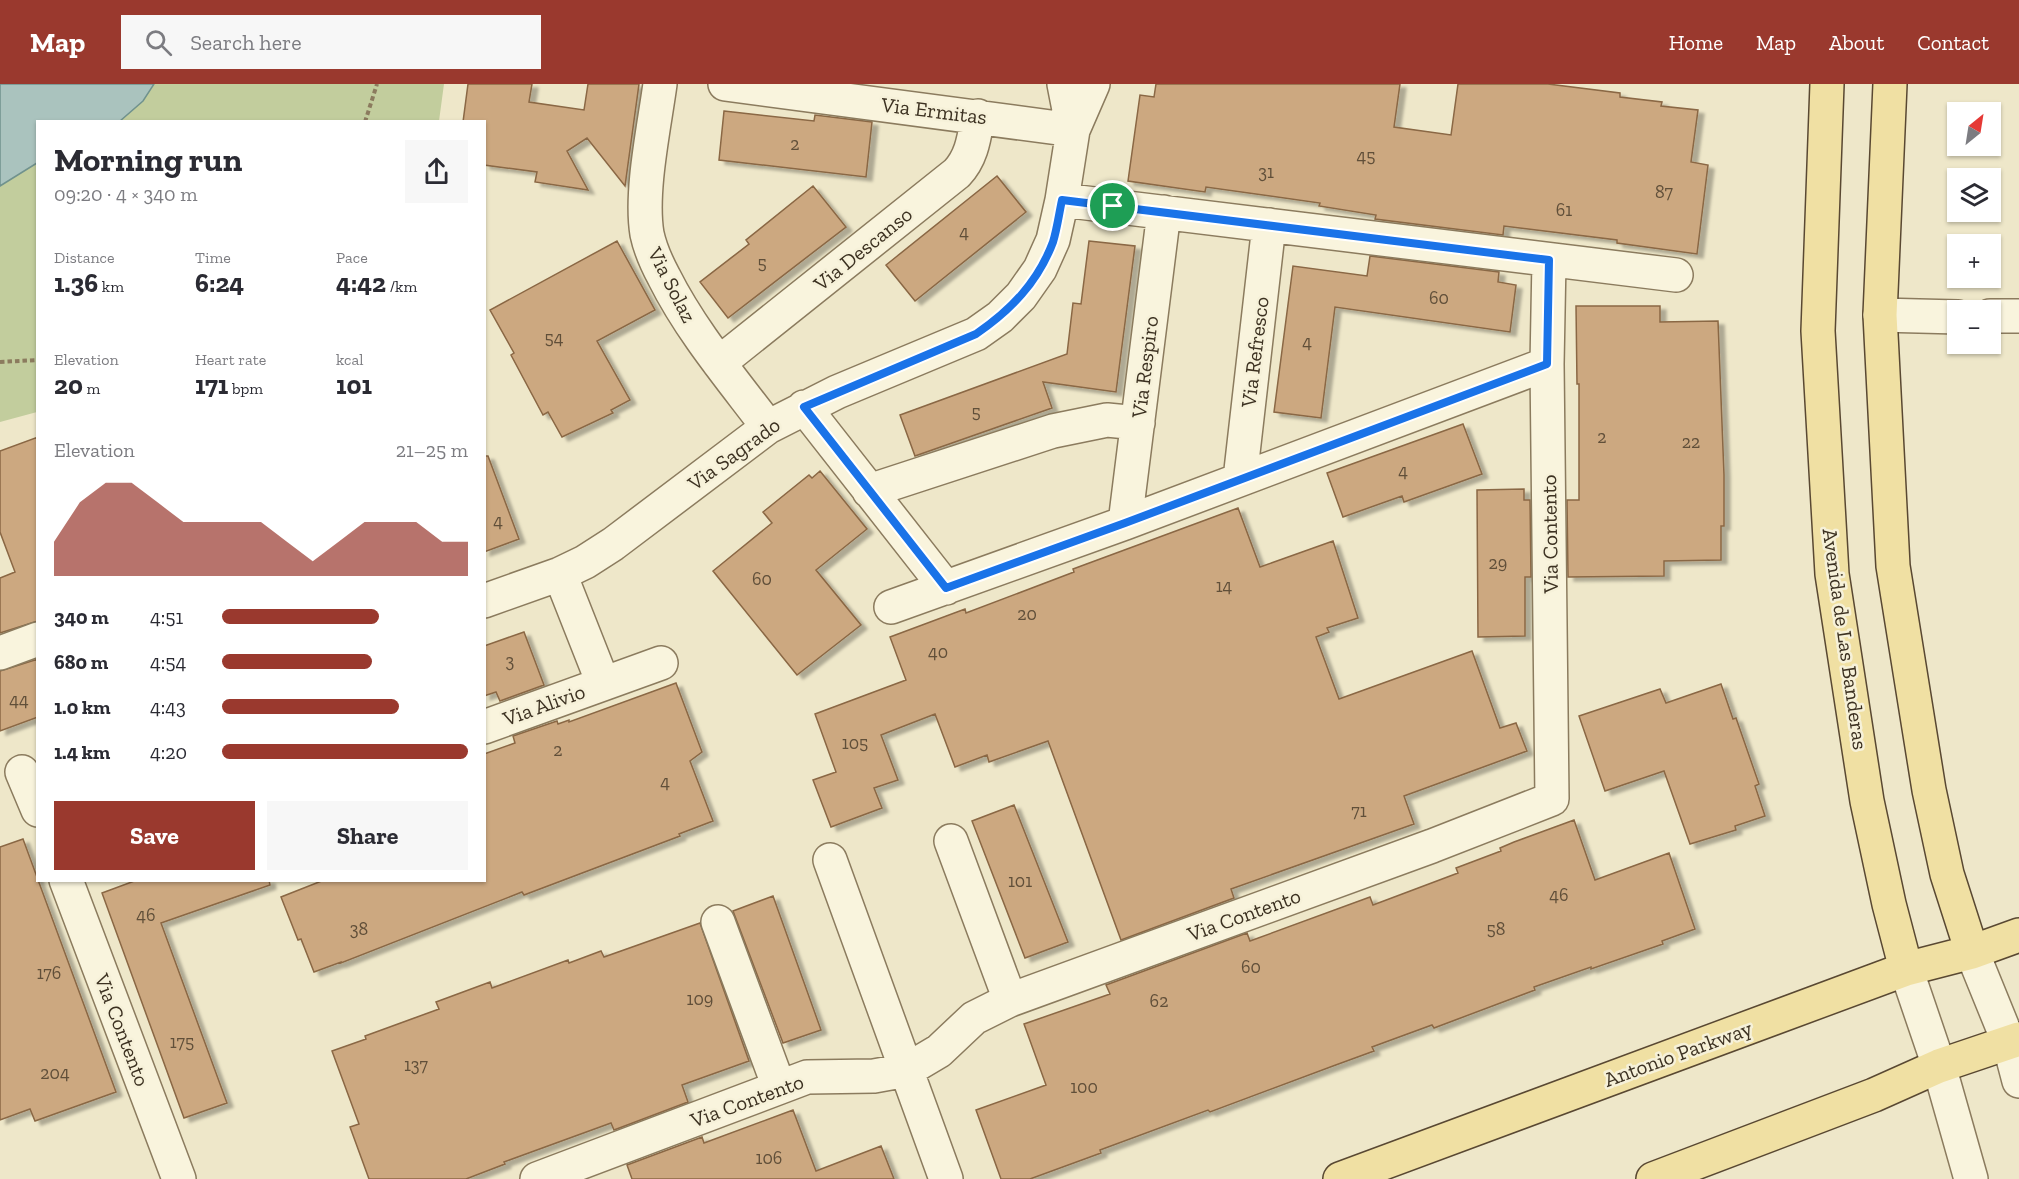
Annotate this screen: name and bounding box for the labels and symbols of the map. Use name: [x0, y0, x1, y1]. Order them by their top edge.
street label: Via Ermitas: [879, 91, 988, 129]
north arrow: [1947, 102, 2001, 156]
house number: 2: [790, 133, 800, 155]
house number: 45: [1357, 145, 1375, 167]
house number: 31: [1258, 161, 1274, 183]
pin: [1087, 180, 1138, 231]
house number: 87: [1655, 181, 1674, 203]
house number: 61: [1556, 199, 1572, 221]
street label: Via Descanso: [808, 201, 917, 297]
house number: 4: [959, 221, 969, 243]
street label: Via Solaz: [642, 242, 702, 327]
house number: 5: [757, 252, 767, 274]
house number: 60: [1429, 287, 1449, 309]
street label: Via Refresco: [1235, 295, 1274, 410]
street label: Via Respiro: [1126, 314, 1163, 420]
house number: 54: [545, 327, 564, 349]
house number: 4: [1302, 331, 1312, 353]
house number: 5: [971, 401, 981, 423]
street label: Via Sagrado: [682, 412, 785, 496]
house number: 2: [1597, 426, 1607, 448]
house number: 22: [1682, 431, 1700, 453]
house number: 4: [1398, 460, 1408, 482]
street label: Via Contento: [1536, 474, 1563, 595]
house number: 4: [493, 510, 503, 532]
street label: Avenida de Las Banderas: [1818, 527, 1873, 751]
house number: 29: [1489, 552, 1507, 574]
house number: 60: [752, 568, 772, 590]
house number: 14: [1216, 575, 1233, 597]
house number: 20: [1017, 603, 1037, 625]
house number: 40: [928, 641, 948, 663]
house number: 3: [506, 650, 515, 672]
street label: Via Alivio: [498, 678, 588, 731]
house number: 44: [9, 689, 29, 711]
house number: 105: [842, 732, 868, 754]
house number: 2: [553, 739, 563, 761]
house number: 4: [660, 771, 670, 793]
house number: 71: [1351, 800, 1367, 822]
house number: 101: [1008, 870, 1032, 892]
street label: Via Contento: [1183, 883, 1304, 947]
house number: 46: [1549, 884, 1569, 906]
house number: 46: [136, 904, 156, 926]
house number: 38: [350, 918, 368, 940]
house number: 58: [1487, 918, 1505, 940]
house number: 60: [1241, 956, 1261, 978]
house number: 176: [37, 962, 61, 984]
street label: Via Contento: [89, 969, 155, 1090]
house number: 109: [687, 988, 713, 1010]
house number: 62: [1150, 990, 1168, 1012]
street label: Antonio Parkway: [1600, 1015, 1756, 1092]
house number: 175: [170, 1031, 194, 1053]
house number: 137: [404, 1054, 429, 1076]
house number: 204: [40, 1062, 70, 1084]
street label: Via Contento: [686, 1069, 807, 1133]
house number: 100: [1070, 1076, 1098, 1098]
house number: 106: [756, 1147, 782, 1169]

